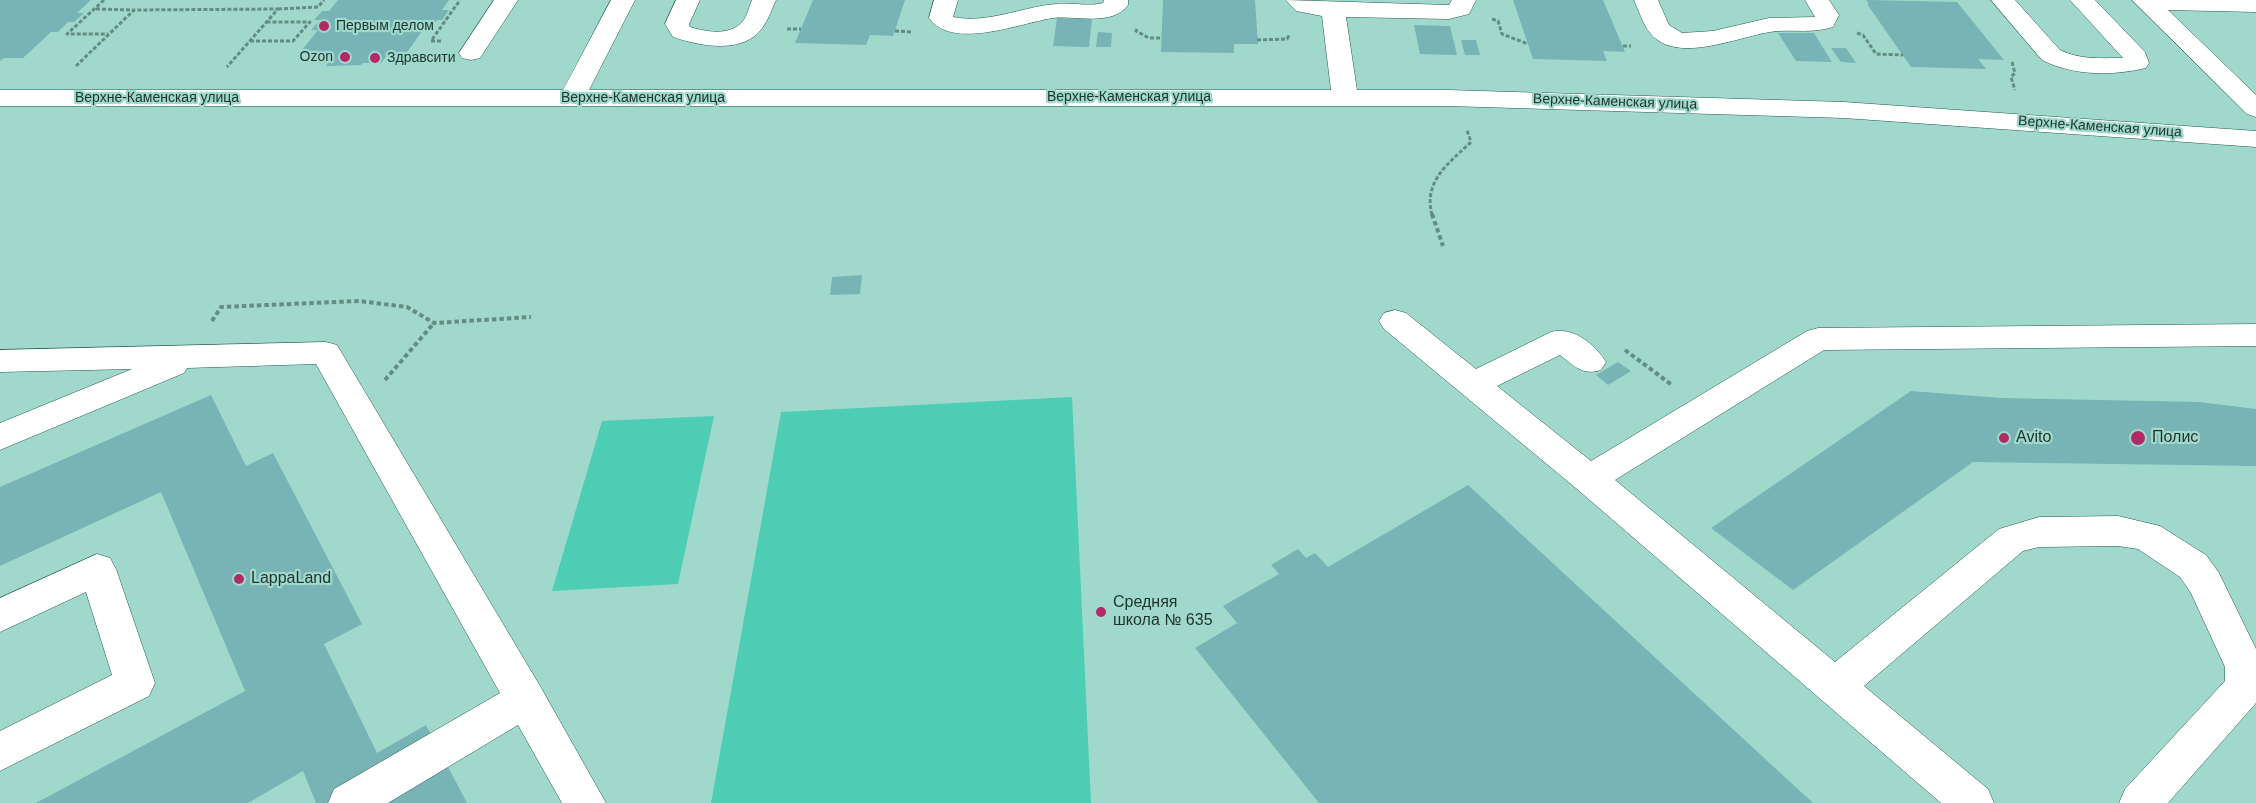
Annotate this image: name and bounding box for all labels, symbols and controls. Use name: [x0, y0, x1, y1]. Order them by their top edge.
place label: Первым делом: [336, 18, 434, 34]
marker: Первым делом: [317, 19, 331, 33]
place label: Ozon: [300, 49, 333, 65]
marker: Ozon: [338, 50, 352, 64]
place label: Здравсити: [387, 50, 456, 66]
marker: Здравсити: [368, 51, 382, 65]
street label: Верхне-Каменская улица: [1047, 89, 1211, 105]
street label: Верхне-Каменская улица: [75, 90, 239, 106]
street label: Верхне-Каменская улица: [561, 90, 725, 106]
street label: Верхне-Каменская улица: [1533, 91, 1697, 113]
street label: Верхне-Каменская улица: [2018, 113, 2182, 141]
place label: Avito: [2016, 428, 2051, 448]
place label: Полис: [2152, 428, 2198, 448]
marker: Полис: [2129, 429, 2147, 447]
marker: Avito: [1997, 431, 2011, 445]
place label: LappaLand: [251, 569, 331, 589]
marker: LappaLand: [232, 572, 246, 586]
place label: Средняя школа № 635: [1113, 593, 1213, 631]
marker: Средняя школа № 635: [1094, 605, 1108, 619]

